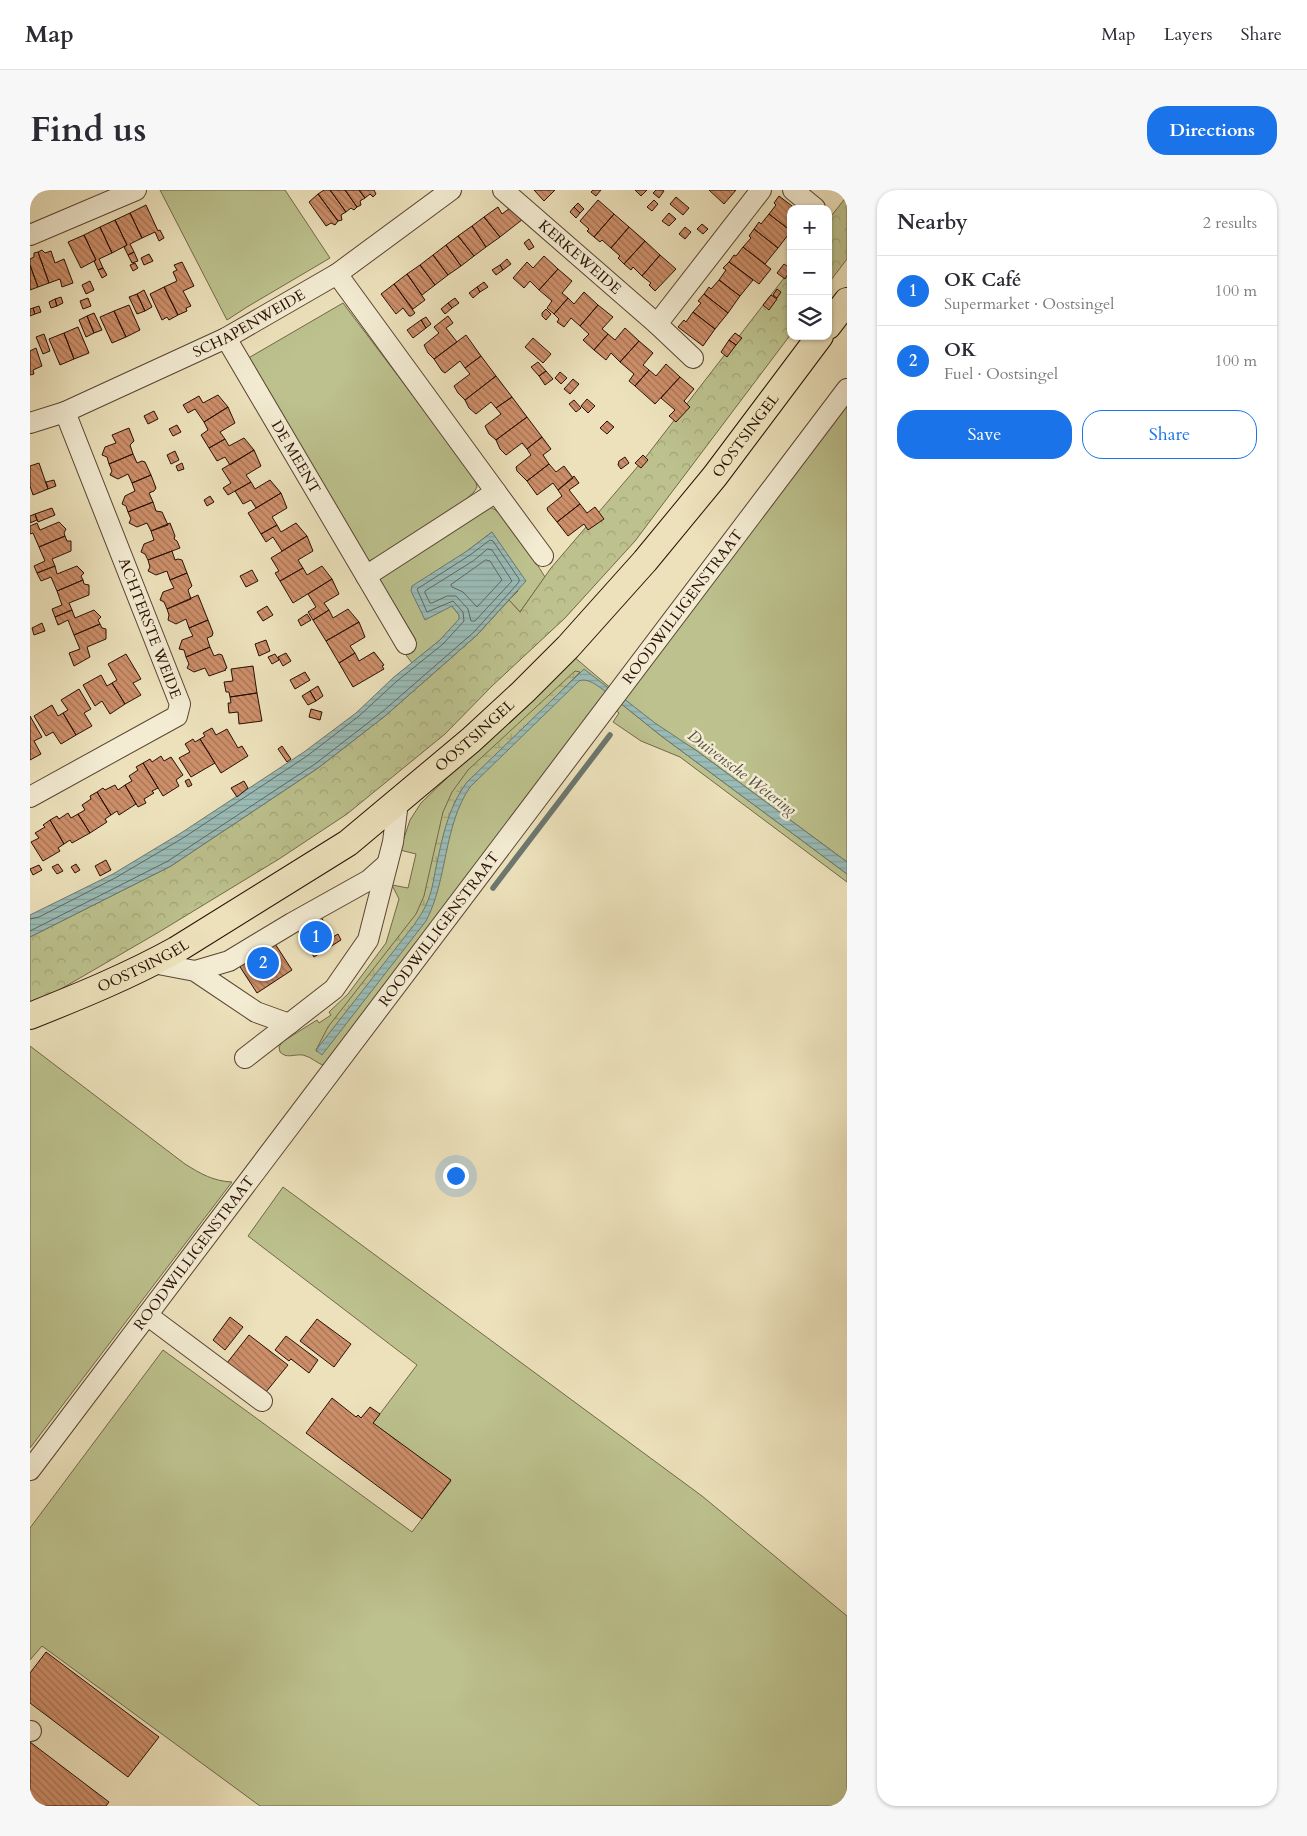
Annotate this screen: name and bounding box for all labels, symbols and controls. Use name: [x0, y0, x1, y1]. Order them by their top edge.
text: Map: [25, 18, 74, 51]
text: Map: [1101, 22, 1136, 47]
text: Layers: [1164, 22, 1213, 47]
text: Share: [1241, 22, 1282, 47]
text: Find us: [30, 106, 146, 154]
button: Directions: [1147, 106, 1277, 155]
map controls: [787, 205, 832, 340]
button: +: [787, 205, 832, 250]
text: Nearby: [897, 208, 968, 237]
text: 2 results: [1203, 212, 1257, 234]
street label: KERKEWEIDE: [534, 215, 626, 299]
button: −: [787, 250, 832, 295]
text: OK Café: [944, 267, 1022, 293]
text: 1: [909, 280, 917, 302]
text: 100 m: [1215, 280, 1257, 302]
street label: SCHAPENWEIDE: [189, 284, 309, 362]
text: Supermarket · Oostsingel: [944, 293, 1114, 315]
button: layers: [787, 295, 832, 340]
text: OK: [944, 337, 976, 363]
text: 2: [909, 350, 917, 372]
text: 100 m: [1215, 350, 1257, 372]
text: Fuel · Oostsingel: [944, 363, 1058, 385]
street label: OOSTSINGEL: [707, 389, 784, 481]
button: Save: [897, 410, 1072, 459]
button: Share: [1082, 410, 1257, 459]
street label: DE MEENT: [267, 417, 325, 497]
street label: ROODWILLIGENSTRAAT: [618, 525, 747, 688]
street label: ACHTERSTE WEIDE: [114, 555, 186, 701]
street label: OOSTSINGEL: [431, 694, 519, 776]
water label: Duivensche Wetering: [683, 725, 802, 822]
street label: ROODWILLIGENSTRAAT: [374, 848, 504, 1010]
pin: 1: [300, 918, 332, 956]
street label: OOSTSINGEL: [94, 934, 194, 997]
pin: 2: [247, 944, 279, 982]
your location: [443, 1163, 469, 1189]
street label: ROODWILLIGENSTRAAT: [129, 1172, 259, 1334]

